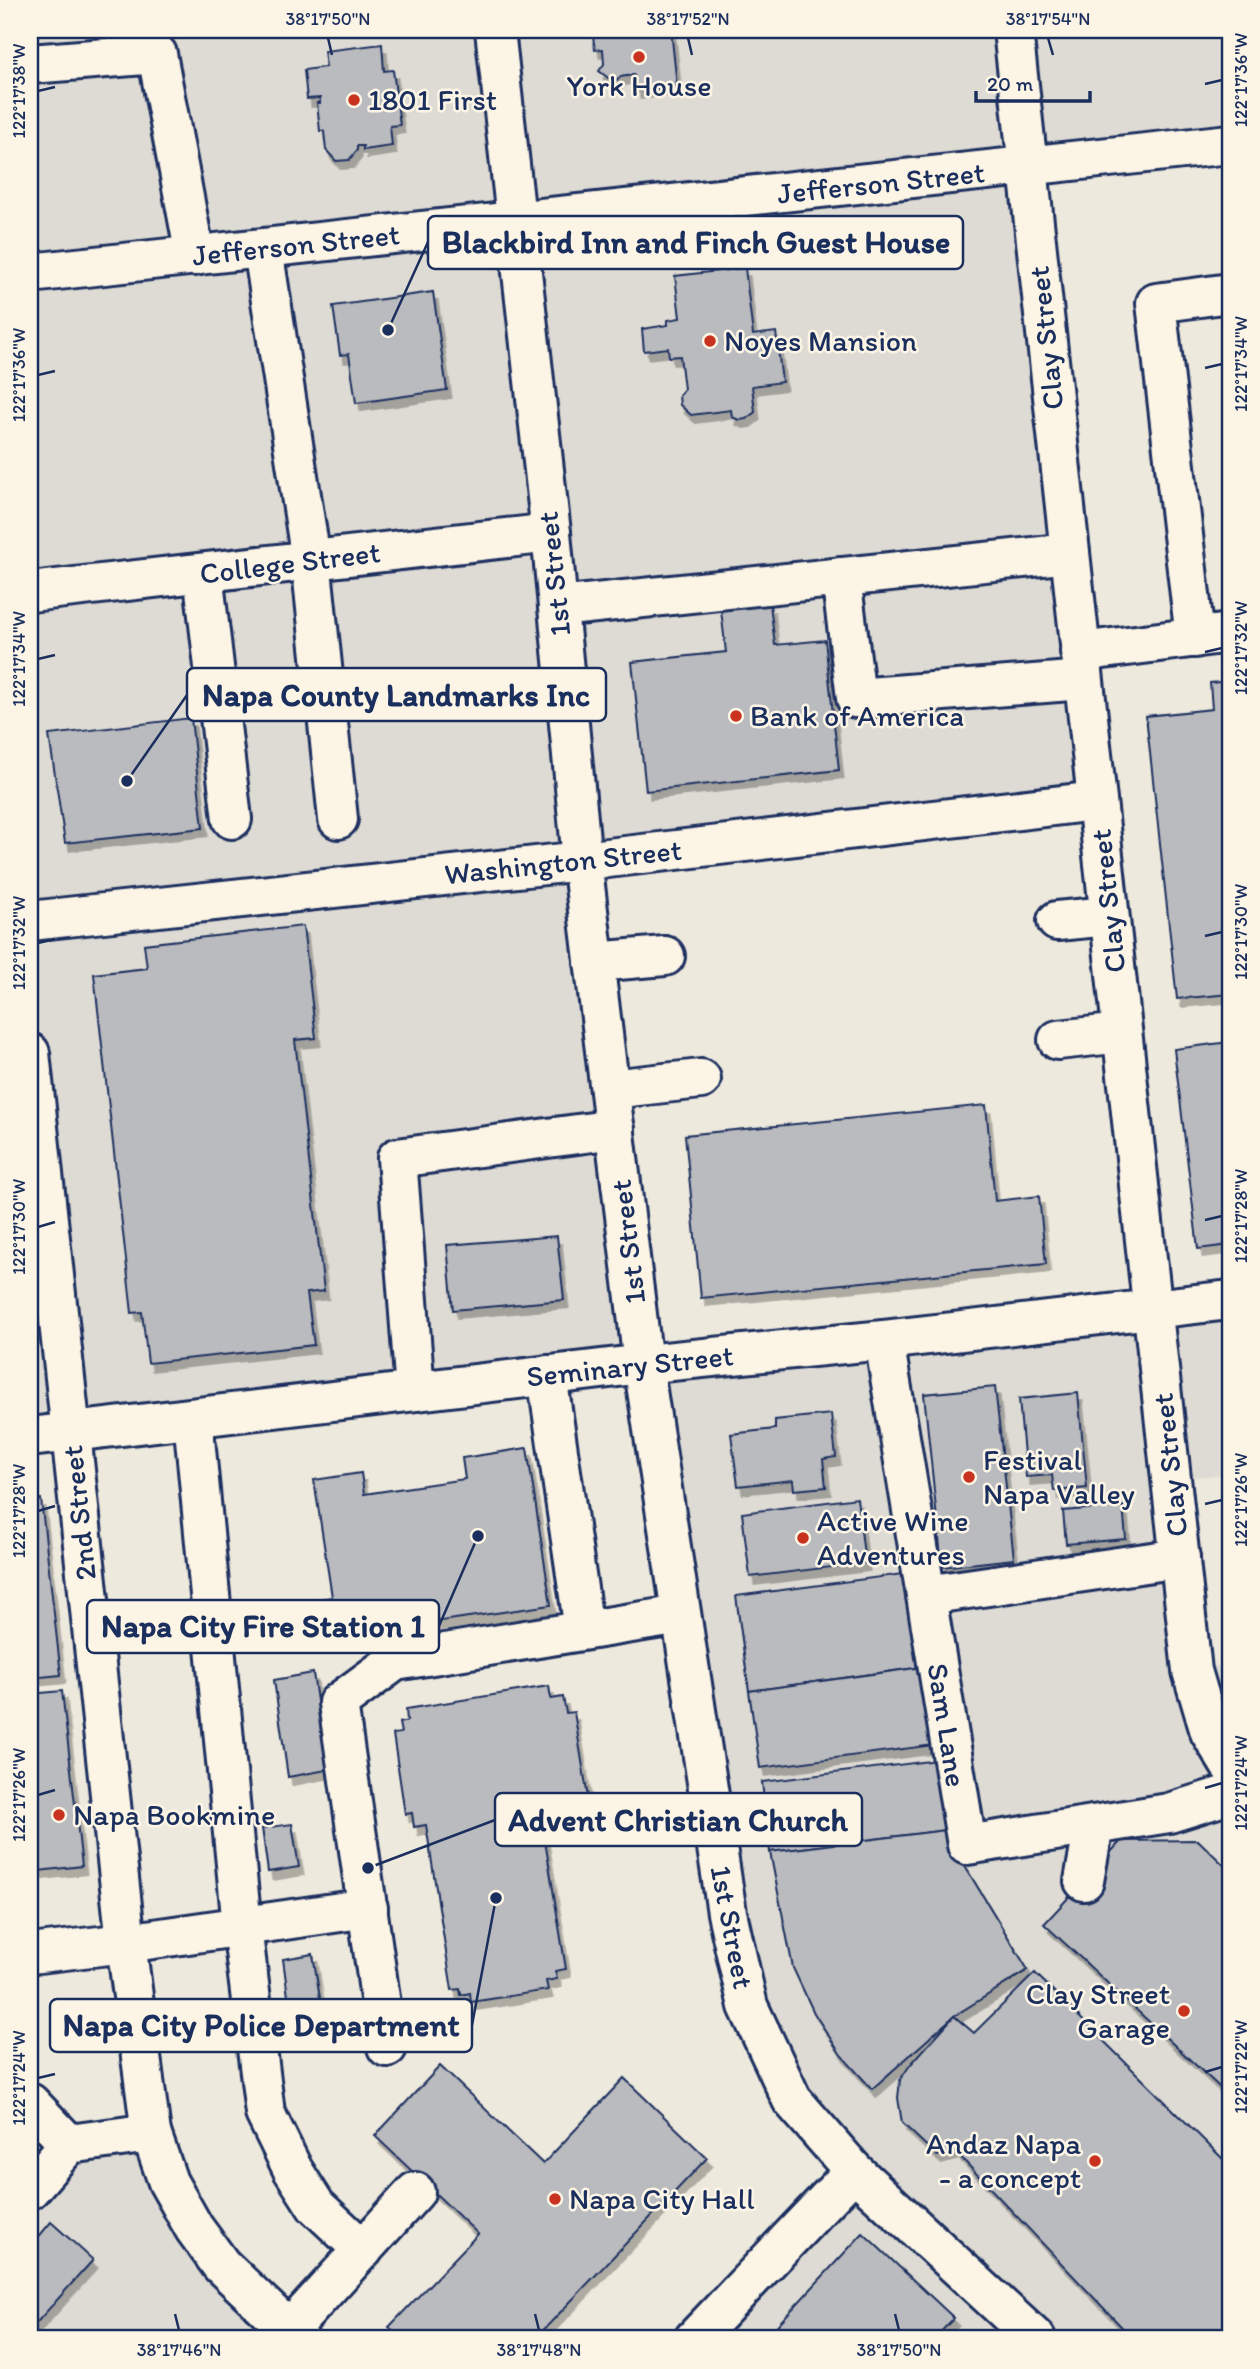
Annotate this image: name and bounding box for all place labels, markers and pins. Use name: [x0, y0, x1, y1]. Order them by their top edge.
marker: York House: [631, 49, 647, 65]
place label: York House: [567, 67, 711, 104]
place label: 1801 First: [368, 81, 497, 118]
marker: 1801 First: [346, 92, 362, 108]
callout: Blackbird Inn and Finch Guest House: [428, 216, 963, 269]
place label: Noyes Mansion: [724, 322, 917, 359]
marker: Noyes Mansion: [702, 333, 718, 349]
callout: Napa County Landmarks Inc: [187, 668, 606, 721]
place label: Bank of America: [750, 697, 964, 734]
marker: Bank of America: [728, 708, 744, 724]
place label: Festival Napa Valley: [983, 1441, 1135, 1512]
marker: Festival Napa Valley: [961, 1469, 977, 1485]
place label: Active Wine Adventures: [817, 1502, 969, 1573]
marker: Active Wine Adventures: [795, 1530, 811, 1546]
callout: Napa City Fire Station 1: [87, 1600, 439, 1653]
callout: Advent Christian Church: [495, 1793, 862, 1846]
place label: Napa Bookmine: [73, 1796, 275, 1833]
marker: Napa Bookmine: [51, 1807, 67, 1823]
place label: Clay Street Garage: [1026, 1975, 1170, 2046]
callout: Napa City Police Department: [50, 1999, 472, 2052]
marker: Clay Street Garage: [1176, 2003, 1192, 2019]
place label: Andaz Napa - a concept: [926, 2125, 1081, 2196]
marker: Andaz Napa - a concept: [1087, 2153, 1103, 2169]
place label: Napa City Hall: [569, 2180, 755, 2217]
marker: Napa City Hall: [547, 2191, 563, 2207]

